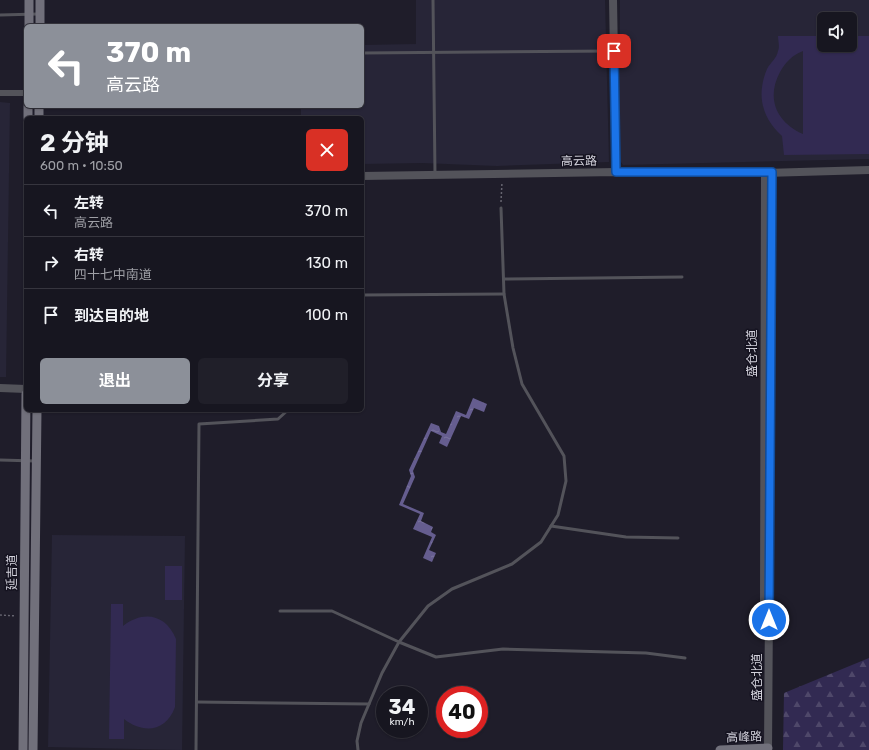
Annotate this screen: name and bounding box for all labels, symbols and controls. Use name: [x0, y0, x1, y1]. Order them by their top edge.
map controls: [817, 12, 857, 52]
button: sound: [817, 12, 857, 52]
pin: [597, 34, 631, 68]
text: 370 m: [106, 36, 191, 69]
icon: left: [40, 40, 92, 92]
icon: arrive: [603, 40, 625, 62]
text: 高云路: [106, 74, 160, 96]
text: 2 分钟: [40, 129, 109, 157]
button: close: [306, 129, 348, 171]
street label: 高云路: [561, 154, 597, 168]
text: 600 m · 10:50: [40, 158, 123, 173]
text: 左转: [74, 194, 104, 212]
icon: left: [40, 200, 62, 222]
text: 370 m: [305, 202, 348, 220]
text: 高云路: [74, 215, 113, 230]
text: 右转: [74, 246, 104, 264]
icon: right: [40, 252, 62, 274]
text: 130 m: [306, 254, 348, 272]
text: 四十七中南道: [74, 267, 152, 282]
icon: arrive: [40, 304, 62, 326]
text: 100 m: [306, 306, 348, 324]
text: 到达目的地: [74, 307, 149, 325]
street label: 盛仓北道: [745, 329, 759, 377]
button: 退出: [40, 358, 190, 404]
button: 分享: [198, 358, 348, 404]
street label: 延吉道: [5, 554, 19, 590]
position arrow: [748, 599, 790, 641]
street label: 盛仓北道: [750, 653, 764, 701]
speed limit sign: 40: [436, 686, 488, 738]
text: 34: [389, 695, 415, 719]
text: km/h: [390, 716, 414, 728]
street label: 高峰路: [726, 729, 762, 745]

